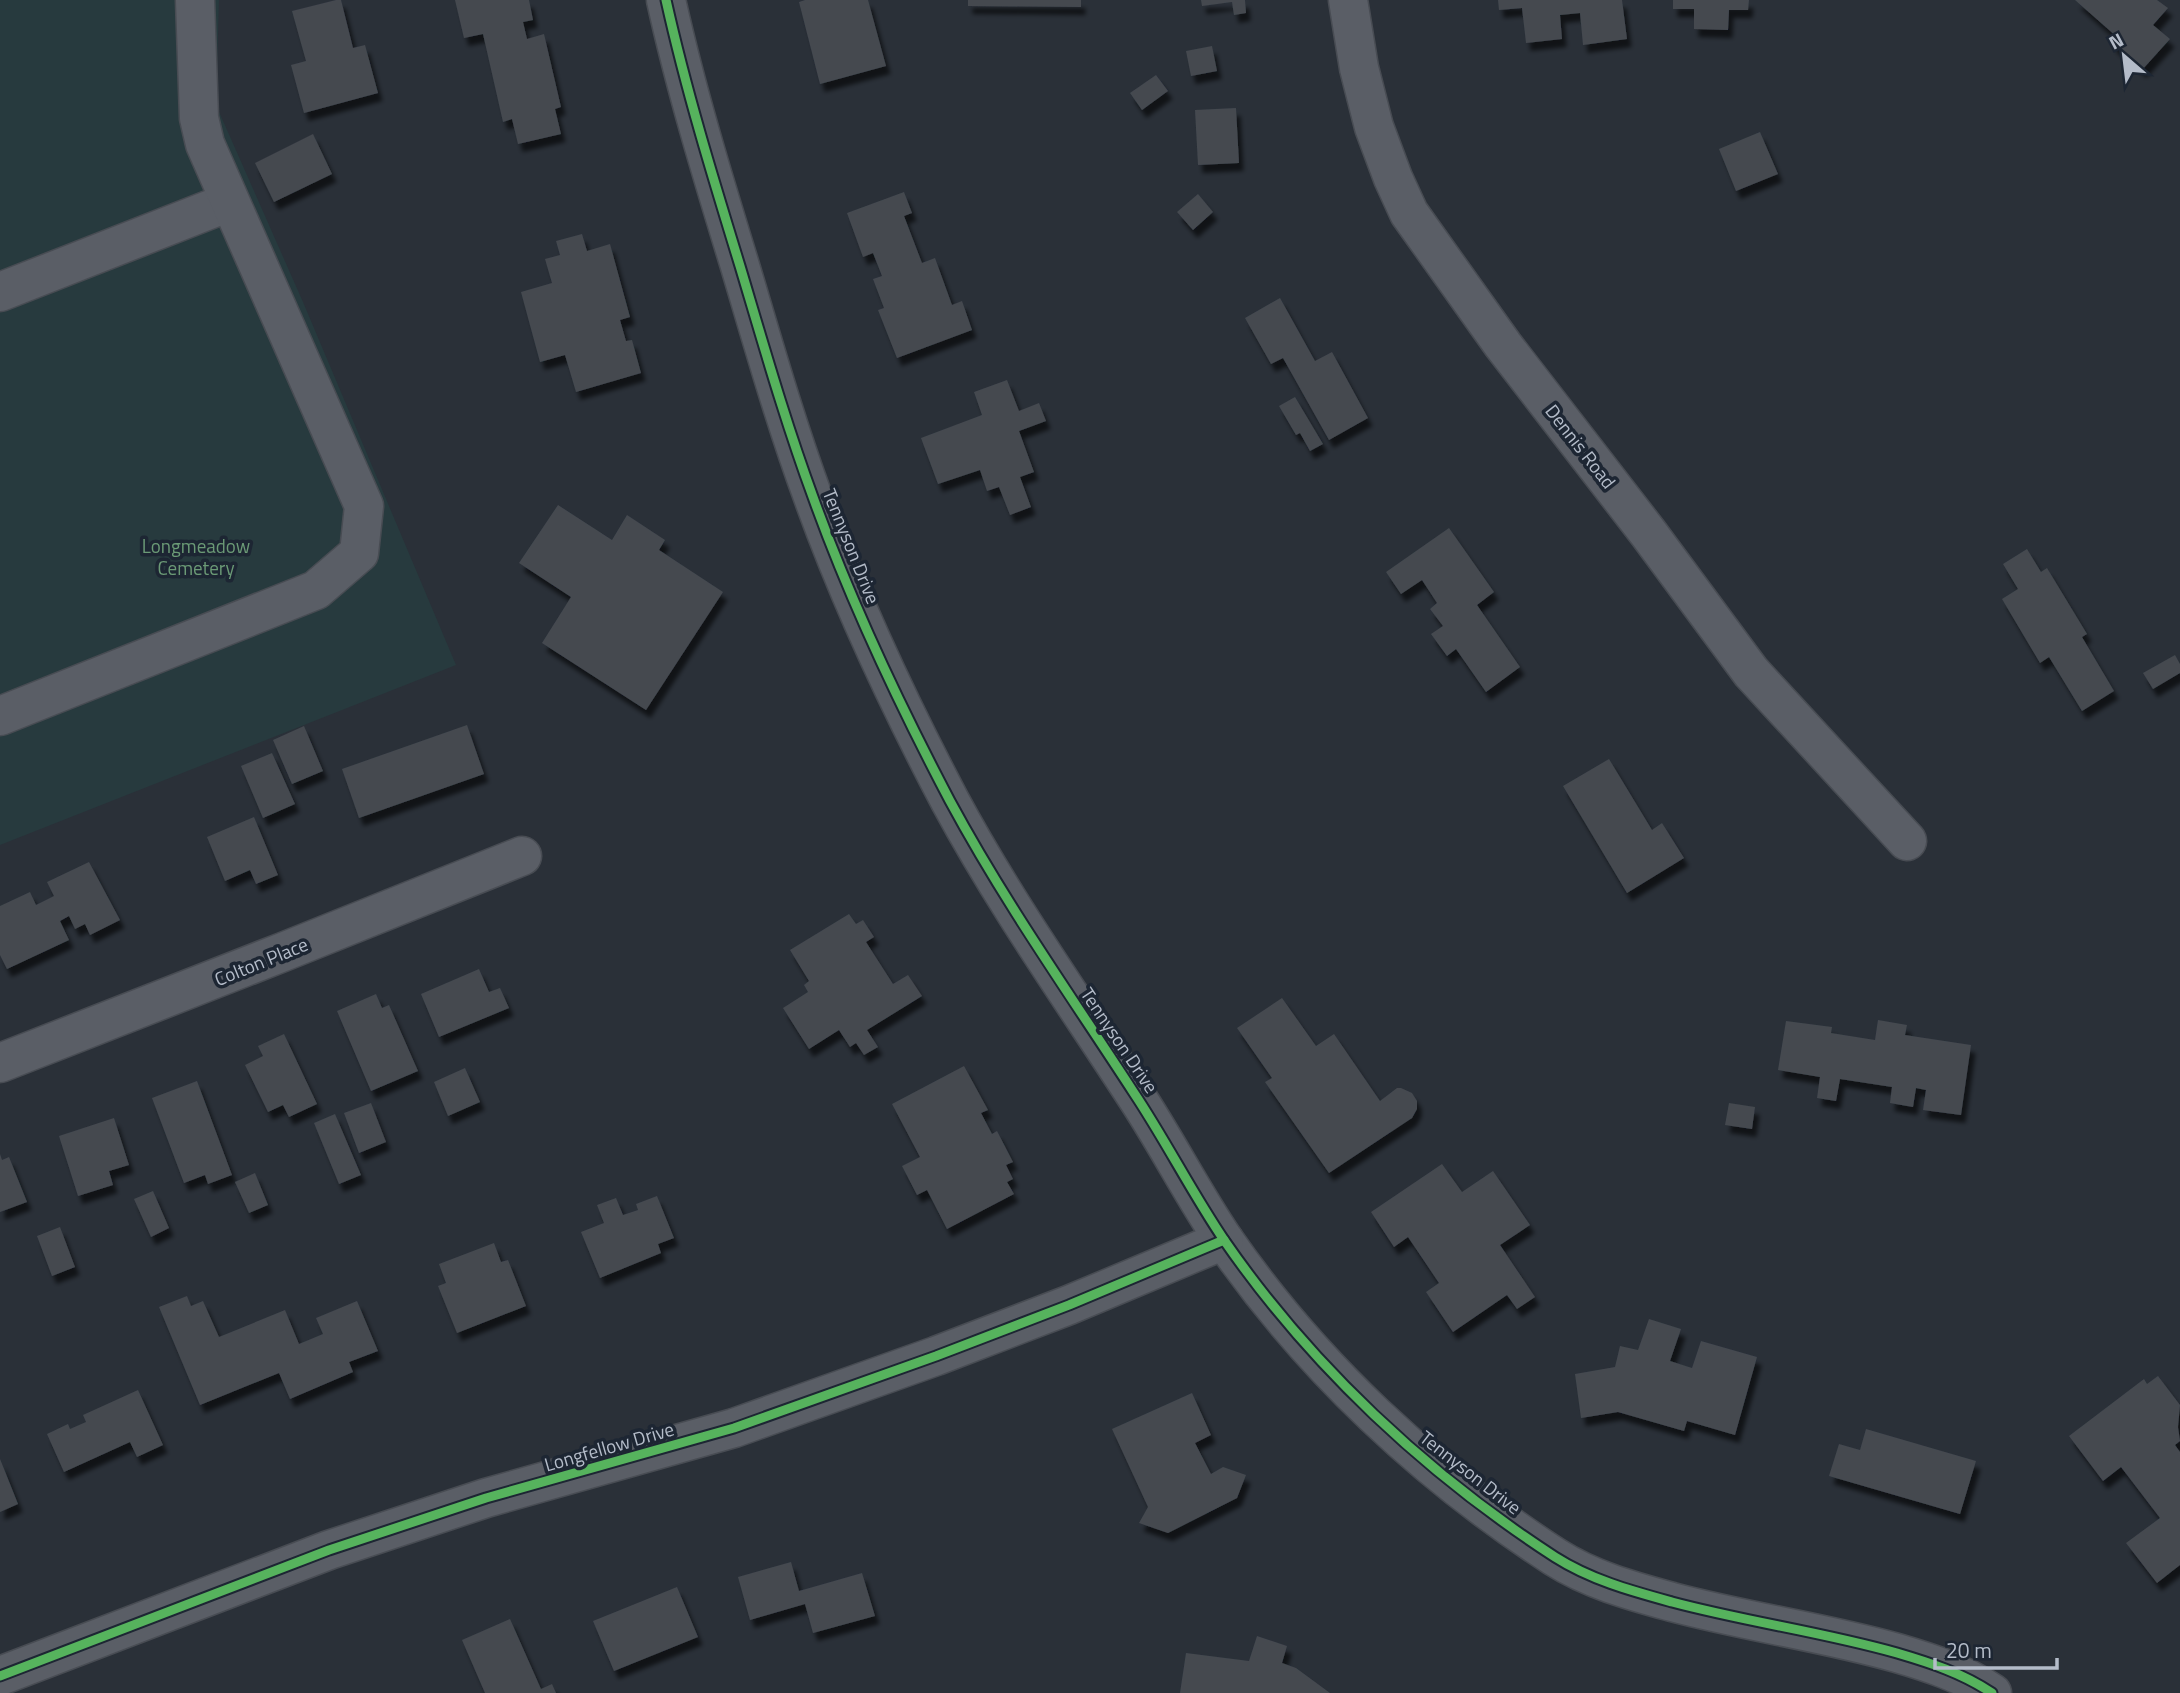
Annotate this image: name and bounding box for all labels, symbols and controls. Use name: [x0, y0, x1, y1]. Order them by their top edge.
north arrow: [2089, 21, 2159, 91]
text: N: [2103, 25, 2128, 56]
street label: Dennis Road: [1539, 397, 1623, 495]
street label: Tennyson Drive: [816, 484, 888, 608]
park label: Longmeadow Cemetery: [142, 531, 250, 582]
street label: Colton Place: [210, 929, 312, 993]
street label: Tennyson Drive: [1074, 981, 1166, 1099]
street label: Longfellow Drive: [541, 1414, 677, 1478]
street label: Tennyson Drive: [1414, 1423, 1528, 1521]
scale bar: [1935, 1626, 2058, 1670]
text: 20 m: [1946, 1634, 1992, 1666]

